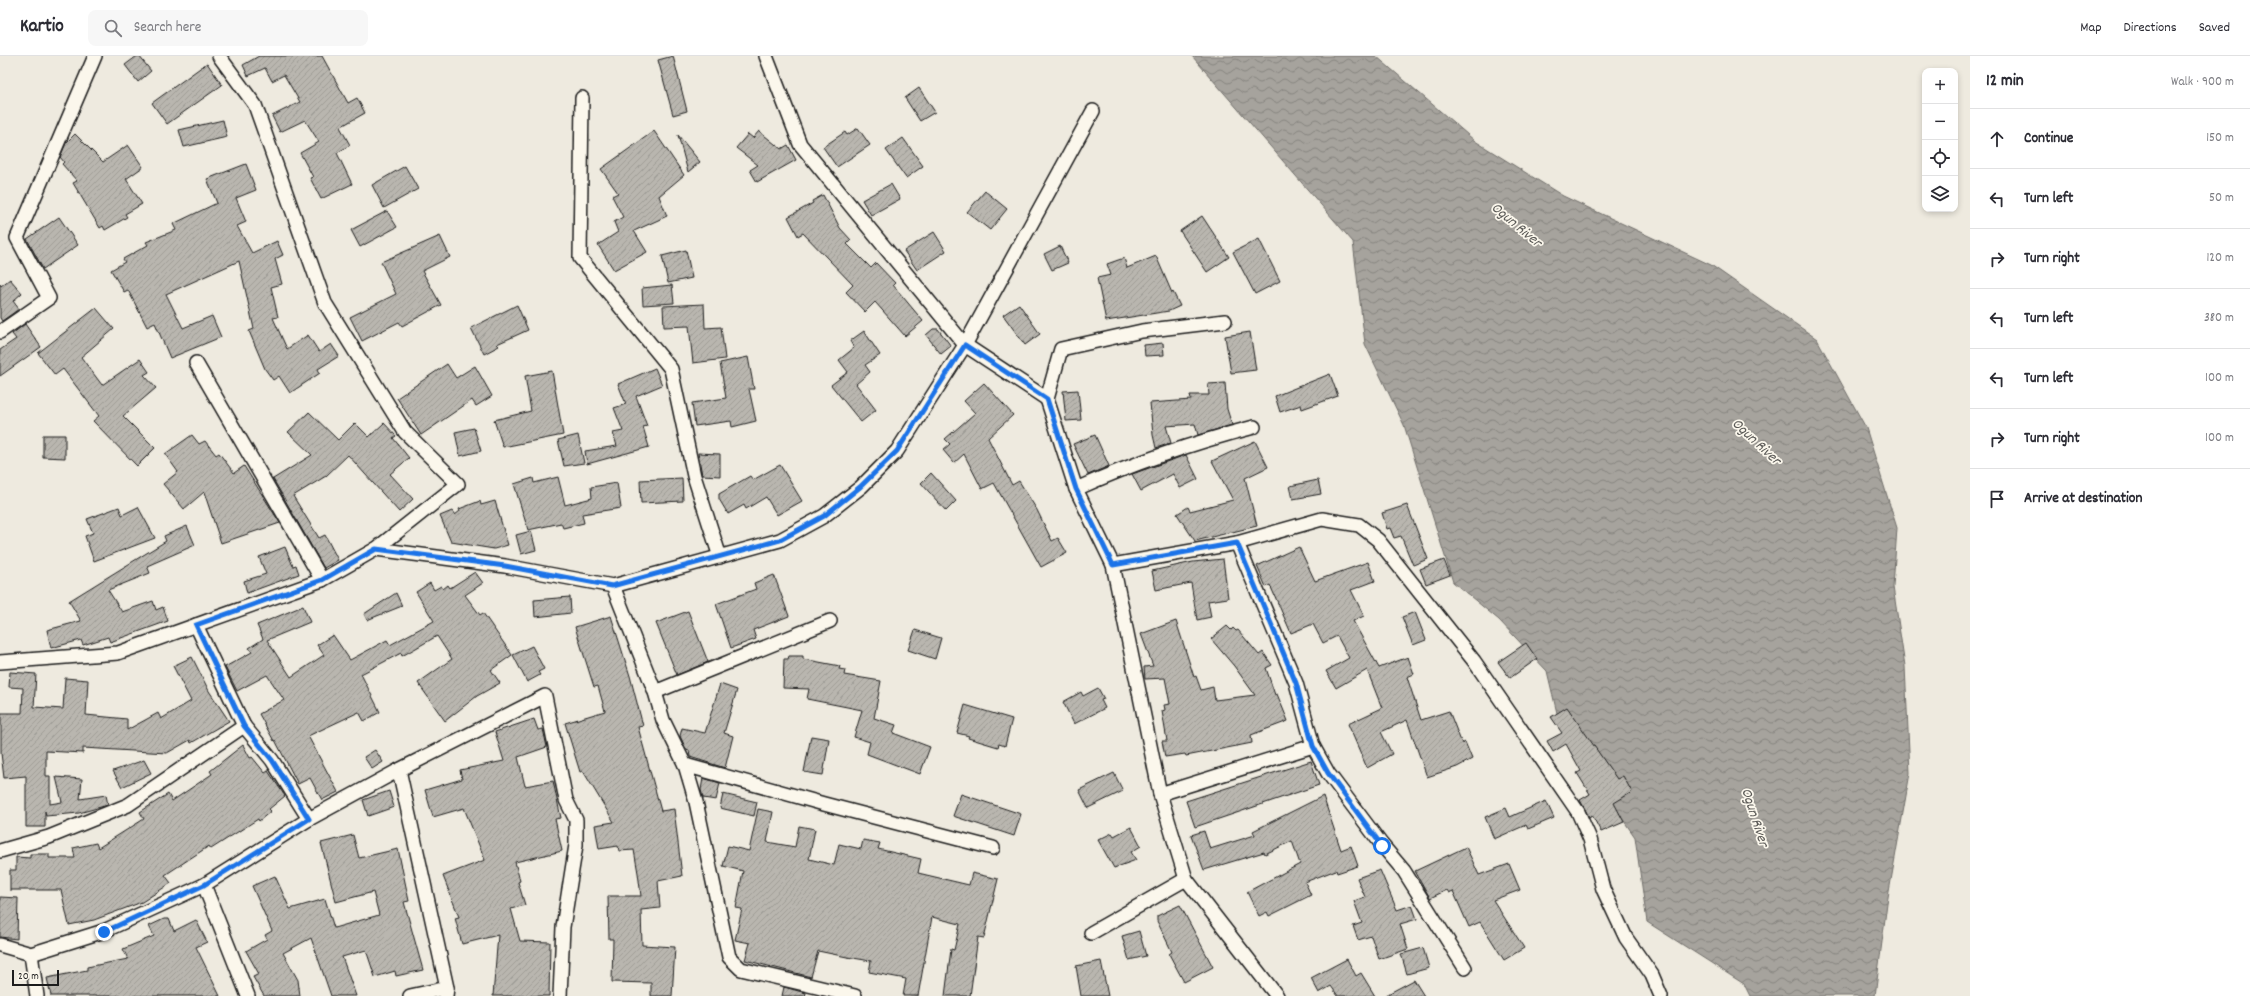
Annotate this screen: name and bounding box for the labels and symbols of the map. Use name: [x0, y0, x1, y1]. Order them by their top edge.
water label: Ogun River: [1485, 198, 1547, 254]
water label: Ogun River: [1726, 414, 1786, 472]
water label: Ogun River: [1734, 785, 1774, 851]
route start: [1373, 837, 1391, 855]
route end: [95, 923, 113, 941]
scale bar: [12, 968, 59, 987]

